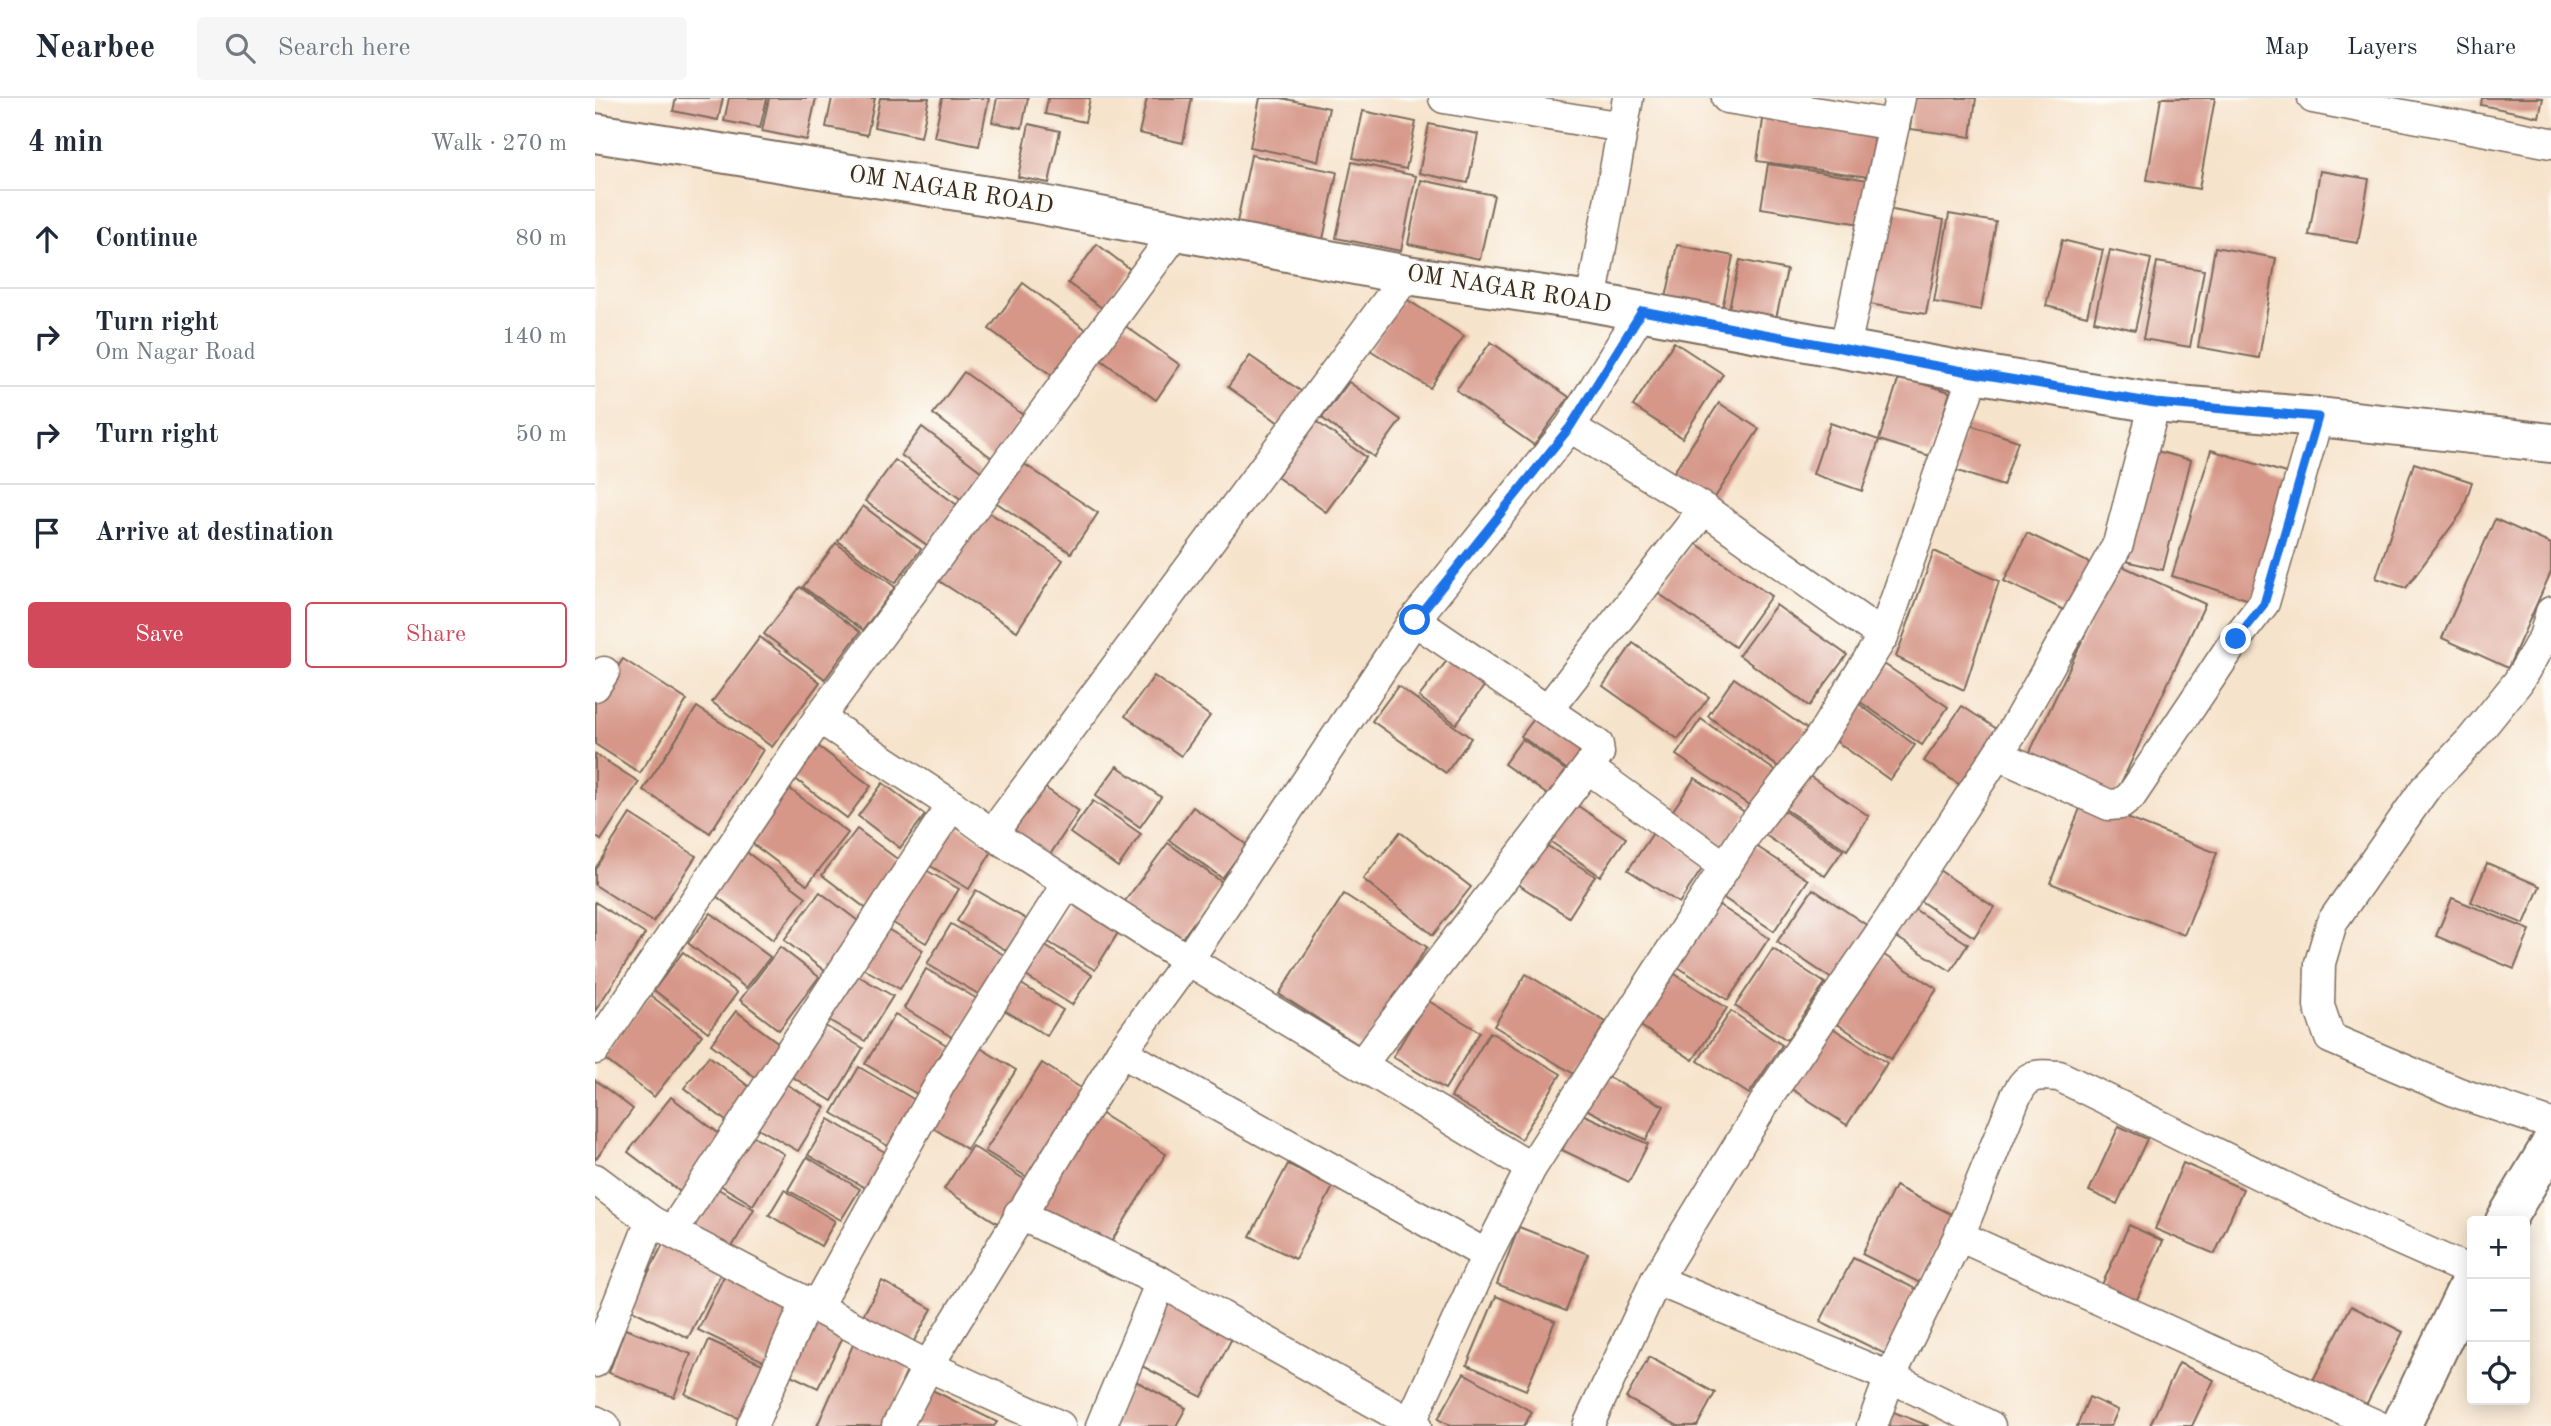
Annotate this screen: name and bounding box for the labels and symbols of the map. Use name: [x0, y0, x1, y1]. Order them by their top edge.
street label: OM NAGAR ROAD: [847, 163, 1055, 219]
street label: OM NAGAR ROAD: [1405, 262, 1613, 318]
route start: [1399, 604, 1430, 635]
route end: [2220, 623, 2251, 654]

